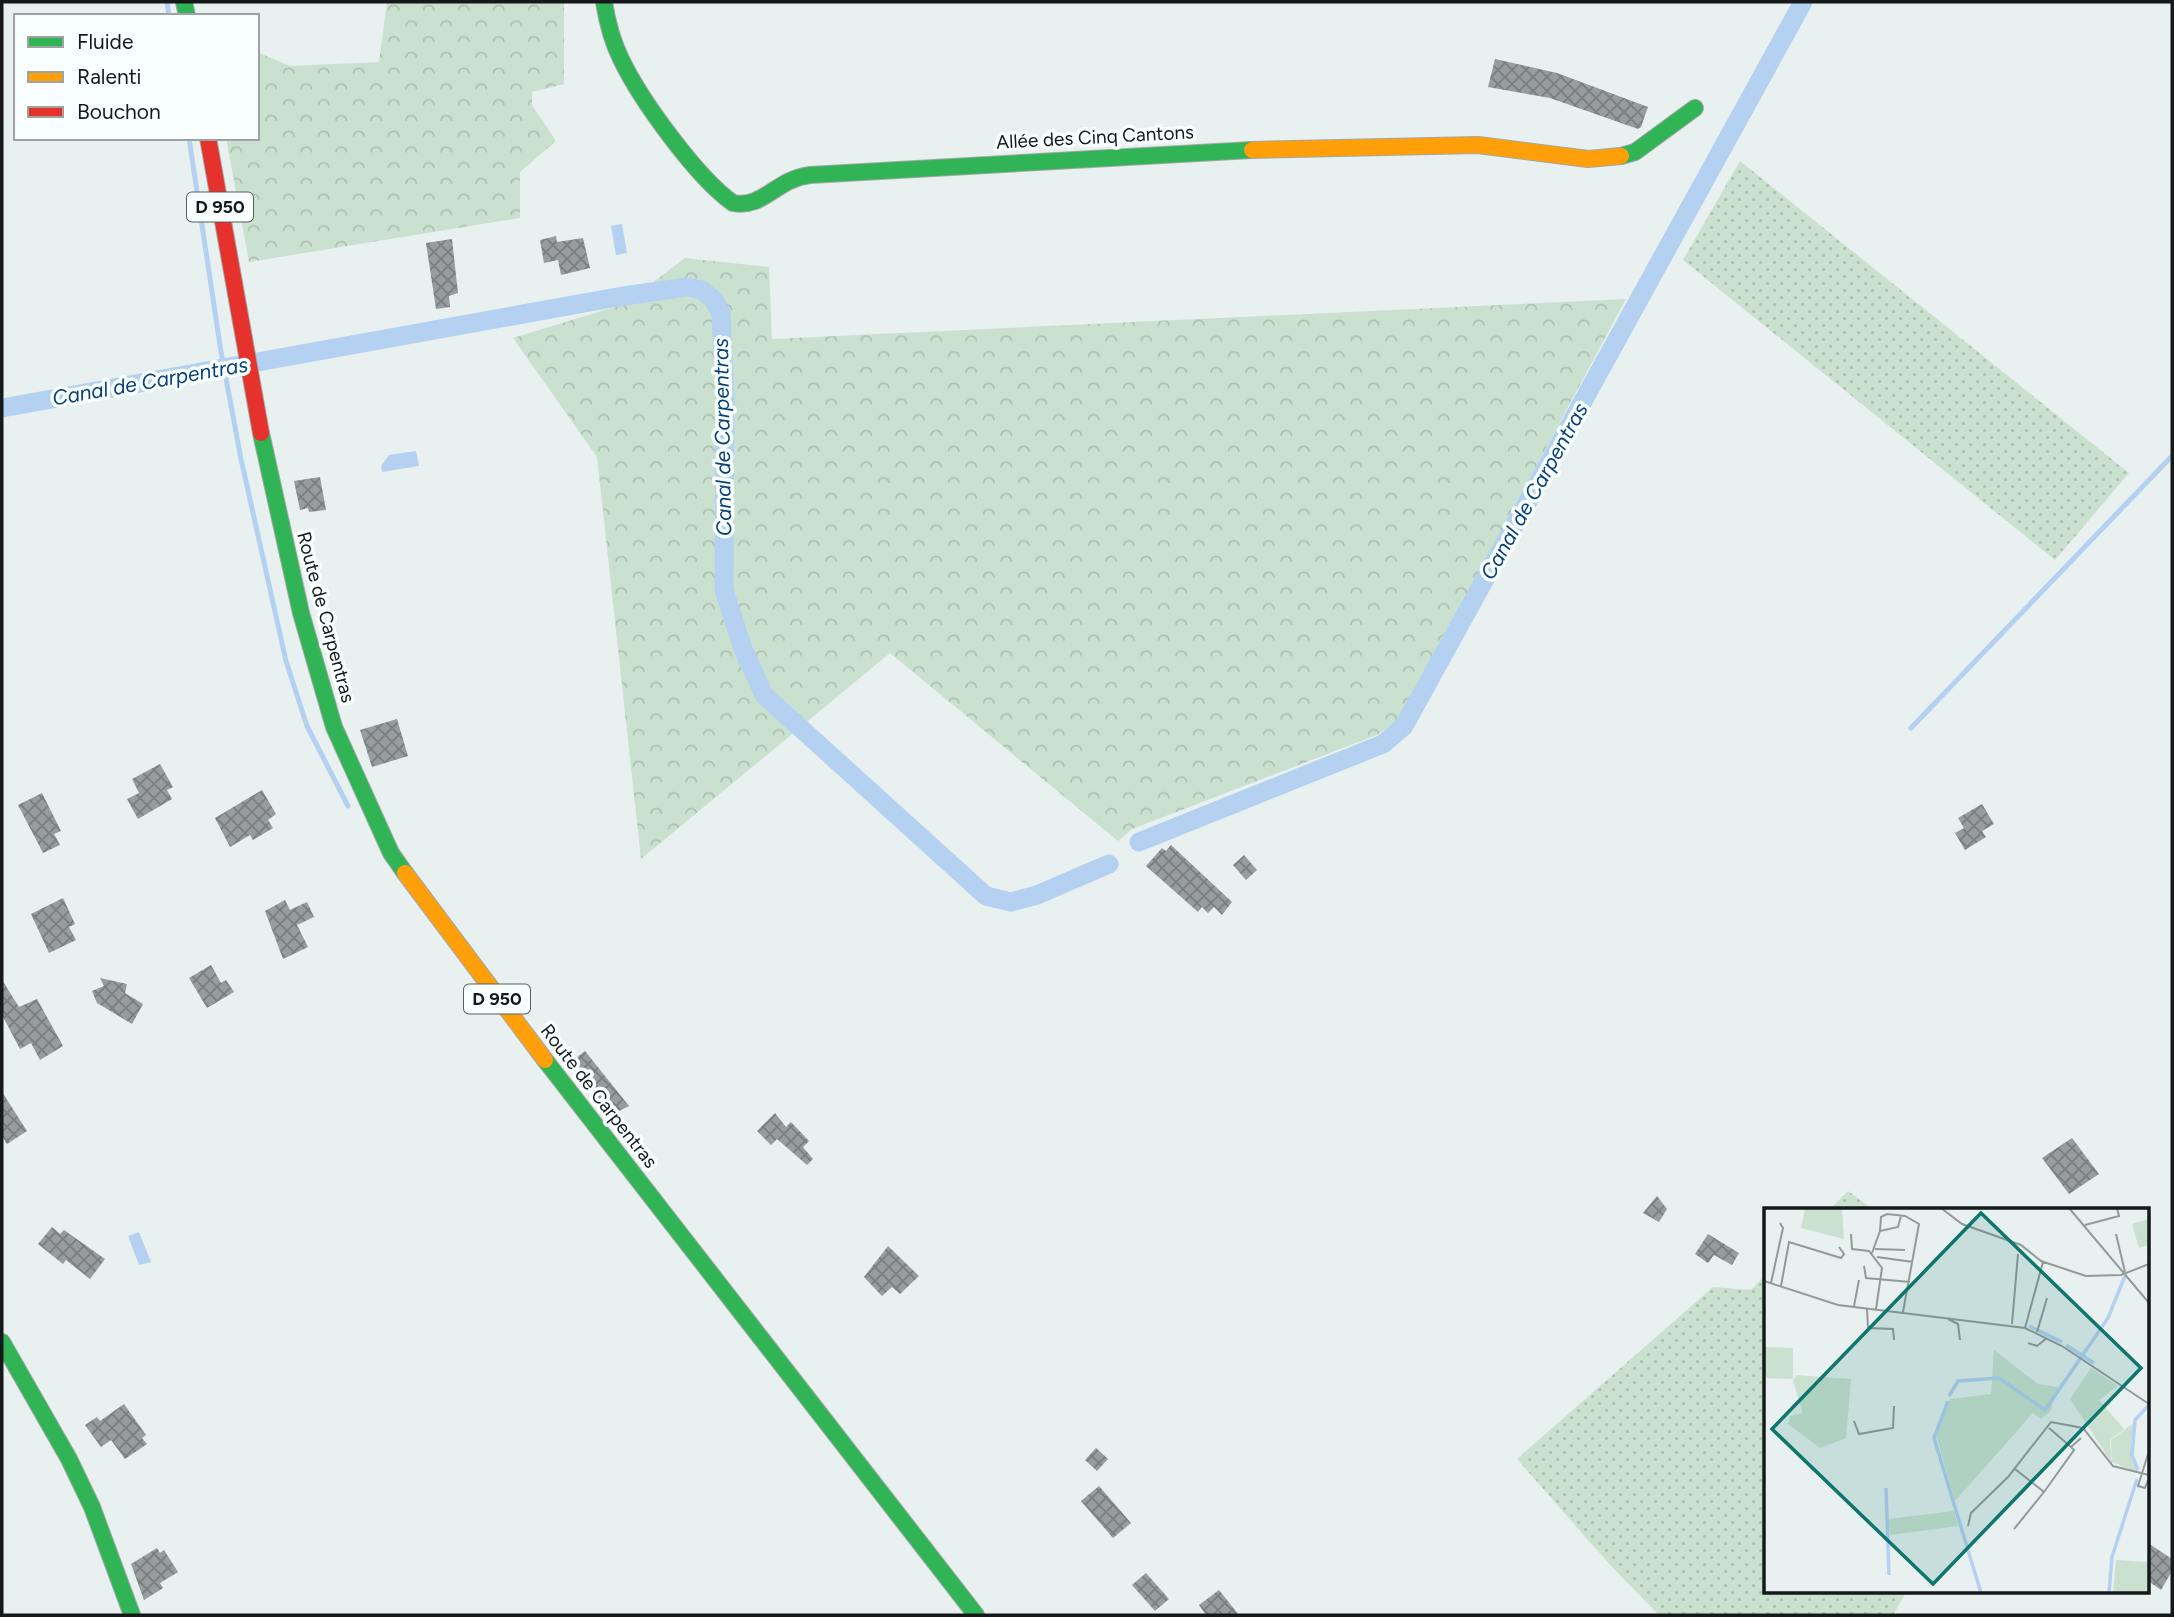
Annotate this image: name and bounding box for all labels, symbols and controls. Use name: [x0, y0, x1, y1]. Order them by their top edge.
legend: [14, 14, 259, 140]
text: Fluide: [77, 29, 133, 54]
text: Ralenti: [77, 64, 141, 89]
text: Bouchon: [77, 99, 161, 124]
street label: Allée des Cinq Cantons: [996, 120, 1194, 154]
road number: D 950: [187, 192, 253, 222]
water label: Canal de Carpentras: [708, 338, 736, 536]
water label: Canal de Carpentras: [50, 351, 250, 411]
water label: Canal de Carpentras: [1475, 398, 1593, 584]
street label: Route de Carpentras: [292, 529, 360, 705]
road number: D 950: [464, 984, 530, 1014]
street label: Route de Carpentras: [536, 1020, 662, 1173]
inset map: [1764, 1208, 2150, 1592]

